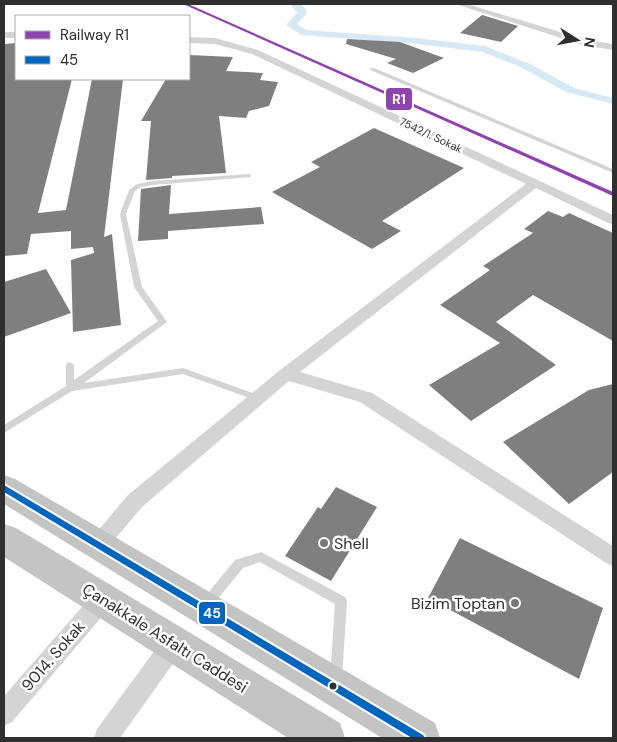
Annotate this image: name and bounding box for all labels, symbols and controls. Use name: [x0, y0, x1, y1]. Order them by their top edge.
legend: [15, 15, 190, 80]
north arrow: [552, 15, 602, 65]
text: Railway R1: [60, 25, 129, 45]
text: N: [580, 36, 600, 49]
text: 45: [60, 50, 78, 70]
line badge: R1: [385, 87, 413, 111]
text: R1: [392, 90, 406, 108]
street label: 7542/1. Sokak: [397, 114, 465, 156]
place label: Shell: [334, 533, 369, 554]
marker: Shell: [318, 537, 330, 549]
street label: Çanakkale Asfaltı Caddesi: [78, 578, 252, 698]
place label: Bizim Toptan: [411, 593, 505, 614]
marker: Bizim Toptan: [509, 597, 521, 609]
line badge: 45: [198, 601, 226, 625]
text: 45: [203, 604, 221, 622]
street label: 9014. Sokak: [17, 616, 89, 696]
unlabelled marker: [328, 681, 338, 691]

